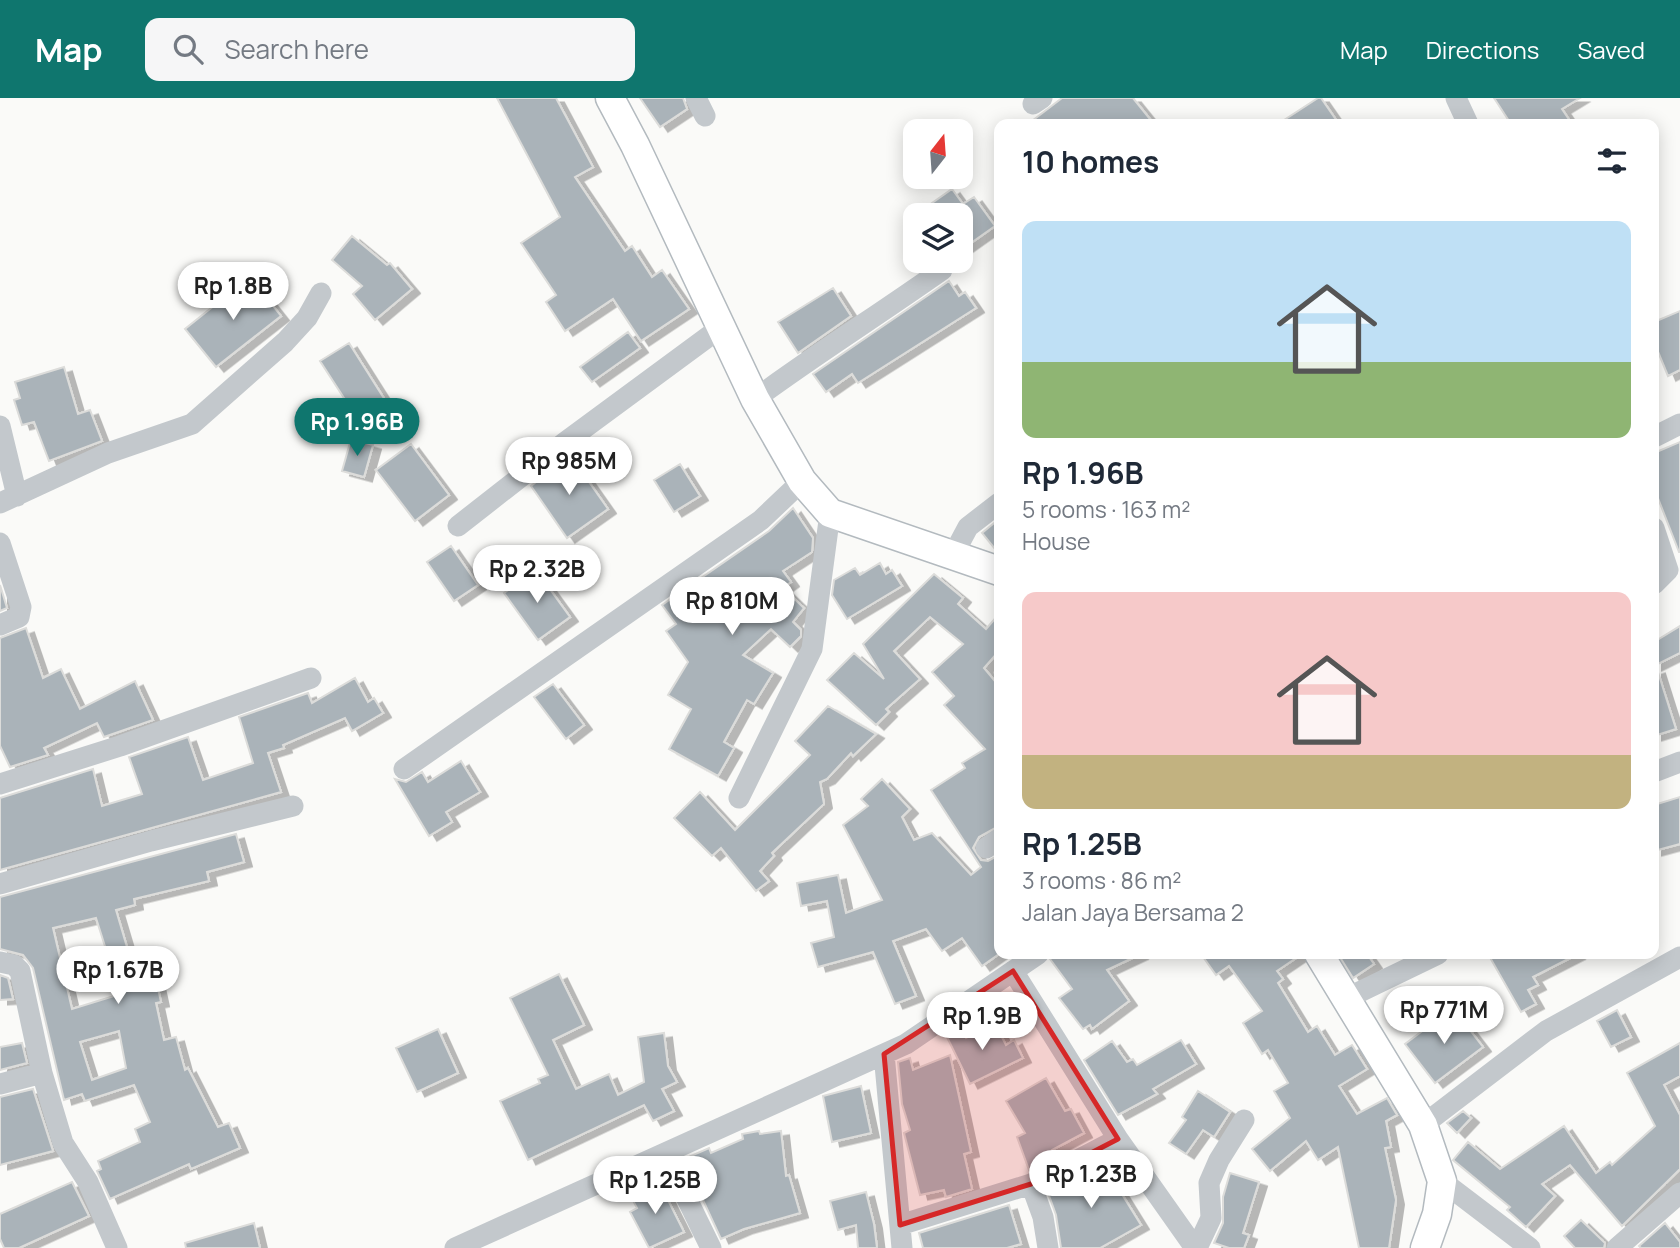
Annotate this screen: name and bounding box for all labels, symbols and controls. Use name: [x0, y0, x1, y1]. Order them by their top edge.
search box: [145, 18, 635, 81]
text: Map: [35, 27, 103, 72]
icon: search: [169, 30, 207, 68]
text: Search here: [225, 31, 369, 67]
text: Map: [1340, 33, 1388, 66]
text: Directions: [1426, 33, 1539, 66]
text: Saved: [1577, 33, 1645, 66]
north arrow: [903, 119, 973, 189]
map controls: [903, 119, 973, 273]
text: 10 homes: [1022, 141, 1159, 182]
icon: filters: [1593, 142, 1631, 180]
button: layers: [903, 203, 973, 273]
pin: Rp 1.8B: [168, 262, 298, 322]
icon: home: [1264, 266, 1390, 392]
text: Rp 1.8B: [194, 269, 272, 301]
pin: Rp 1.96B: [285, 398, 429, 458]
text: Rp 1.96B: [310, 405, 404, 437]
pin: Rp 985M: [504, 438, 634, 497]
text: Rp 985M: [521, 444, 617, 476]
text: Rp 1.96B: [1022, 452, 1144, 493]
text: 5 rooms · 163 m²: [1022, 493, 1190, 525]
text: House: [1022, 525, 1091, 557]
pin: Rp 2.32B: [465, 546, 609, 605]
text: Rp 2.32B: [489, 552, 585, 584]
pin: Rp 810M: [667, 578, 797, 637]
text: Rp 810M: [686, 584, 778, 616]
icon: home: [1264, 637, 1390, 763]
text: Rp 1.25B: [1022, 823, 1142, 864]
text: 3 rooms · 86 m²: [1022, 864, 1182, 896]
text: Jalan Jaya Bersama 2: [1022, 896, 1244, 928]
pin: Rp 1.67B: [46, 946, 190, 1006]
text: Rp 1.67B: [72, 953, 164, 985]
pin: Rp 771M: [1379, 986, 1509, 1046]
pin: Rp 1.9B: [917, 992, 1047, 1052]
text: Rp 771M: [1400, 993, 1488, 1025]
text: Rp 1.9B: [943, 999, 1021, 1031]
pin: Rp 1.23B: [1019, 1150, 1163, 1210]
pin: Rp 1.25B: [583, 1156, 727, 1216]
text: Rp 1.23B: [1045, 1157, 1137, 1189]
text: Rp 1.25B: [609, 1163, 701, 1195]

